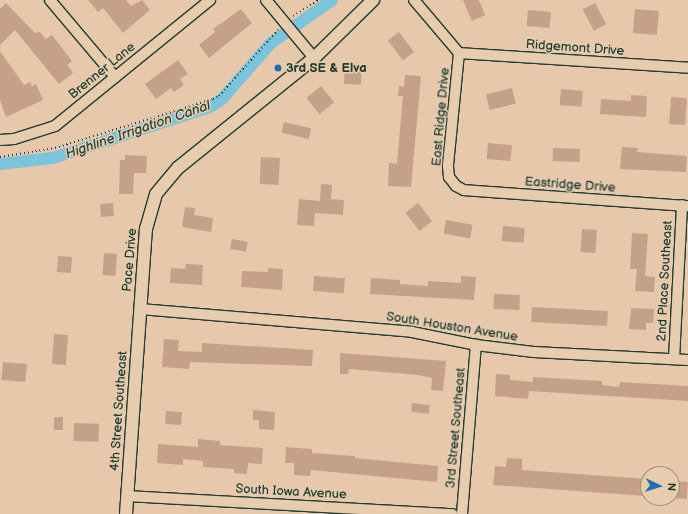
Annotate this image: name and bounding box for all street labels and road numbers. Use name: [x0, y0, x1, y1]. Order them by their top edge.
street label: Ridgemont Drive: [525, 37, 625, 59]
street label: Brenner Lane: [66, 39, 138, 103]
street label: East Ridge Drive: [429, 67, 453, 167]
street label: Eastridge Drive: [524, 174, 616, 196]
street label: 2nd Place Southeast: [654, 220, 676, 342]
street label: Pace Drive: [119, 228, 141, 292]
street label: South Houston Avenue: [385, 309, 519, 345]
street label: 4th Street Southeast: [107, 350, 131, 472]
street label: 3rd Street Southeast: [443, 367, 469, 489]
street label: South Iowa Avenue: [235, 481, 347, 503]

